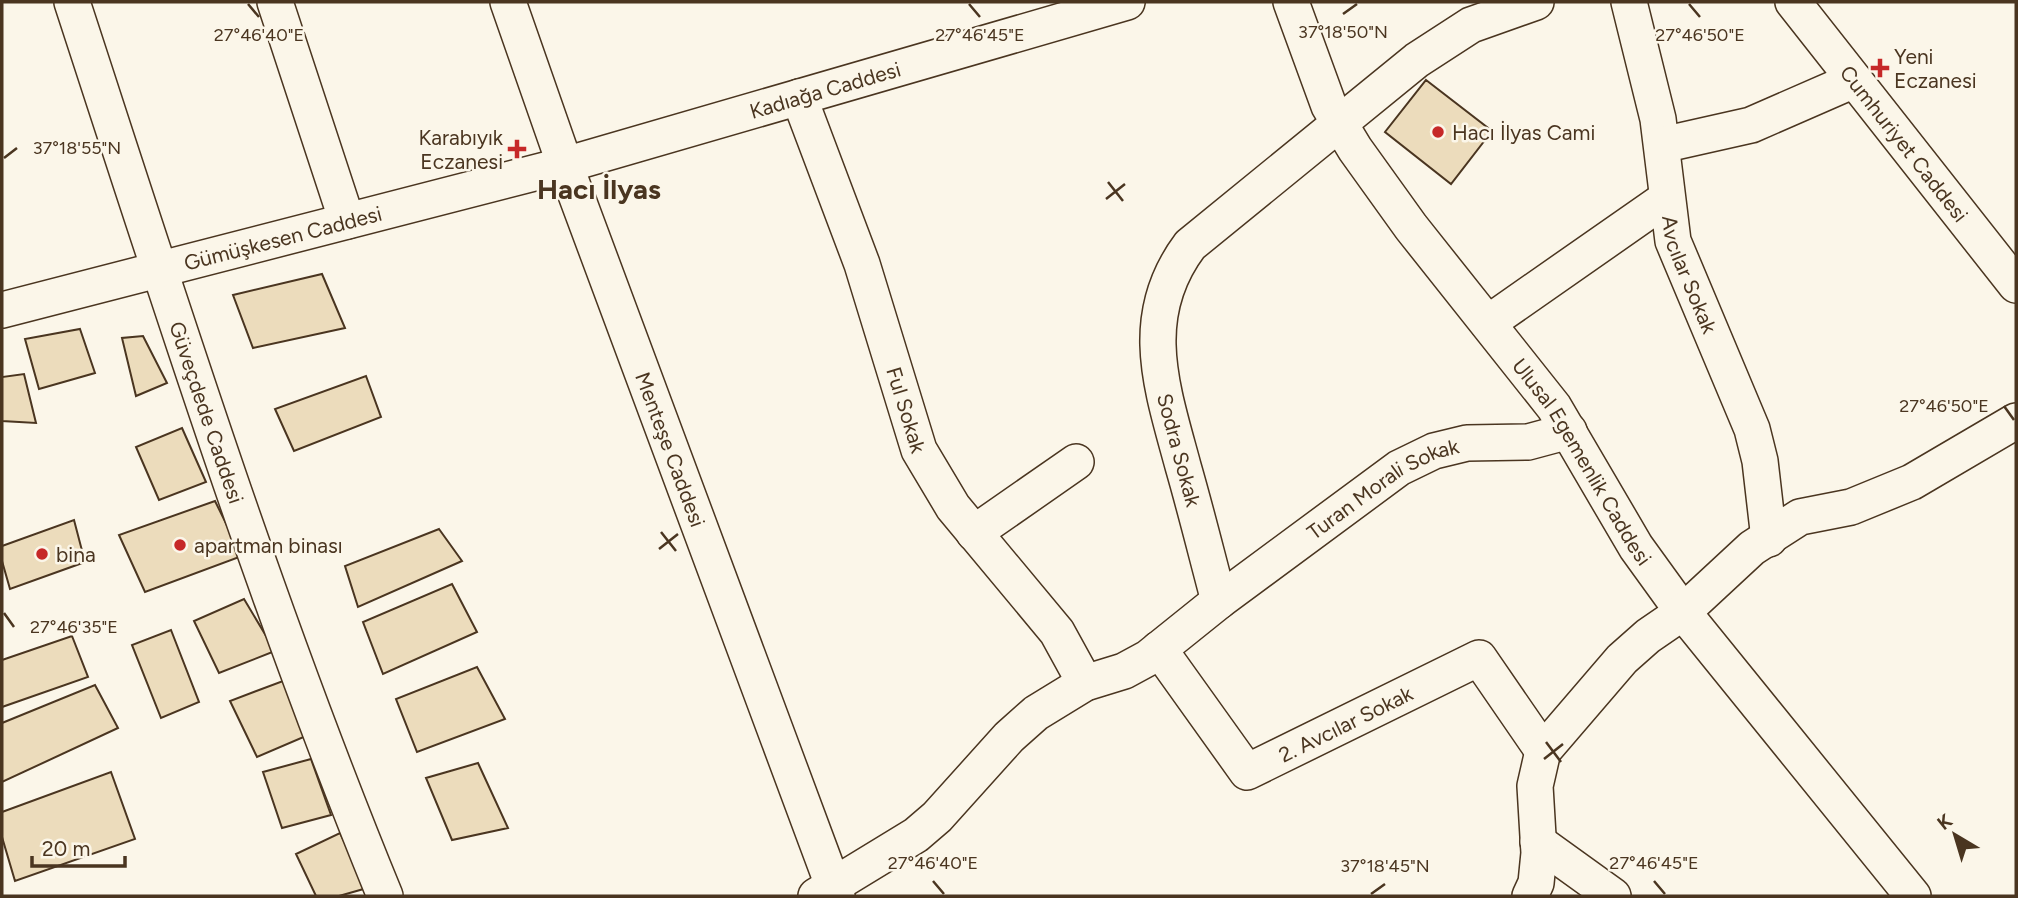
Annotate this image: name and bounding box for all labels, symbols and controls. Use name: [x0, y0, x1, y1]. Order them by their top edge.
text: 37°18'50"N: [1298, 21, 1388, 43]
text: 27°46'40"E: [214, 24, 304, 46]
text: 27°46'45"E: [935, 24, 1025, 46]
text: 27°46'50"E: [1655, 24, 1745, 46]
place label: Yeni Eczanesi: [1894, 44, 1977, 93]
street label: Kadıağa Caddesi: [746, 56, 903, 123]
street label: Cumhuriyet Caddesi: [1835, 60, 1974, 227]
marker: Yeni Eczanesi: [1872, 60, 1888, 76]
place label: Hacı İlyas Cami: [1452, 120, 1595, 145]
marker: Hacı İlyas Cami: [1430, 124, 1446, 140]
place label: Karabıyık Eczanesi: [419, 125, 504, 174]
text: 37°18'55"N: [33, 137, 121, 159]
marker: Karabıyık Eczanesi: [509, 141, 525, 157]
district label: Hacı İlyas: [537, 172, 661, 206]
street label: Gümüşkesen Caddesi: [181, 200, 384, 275]
street label: Avcılar Sokak: [1657, 214, 1723, 338]
street label: Güveçdede Caddesi: [165, 318, 249, 507]
street label: Ulusal Egemenlik Caddesi: [1507, 353, 1657, 570]
street label: Ful Sokak: [882, 364, 932, 457]
street label: Menteşe Caddesi: [631, 368, 711, 530]
street label: Sodra Sokak: [1152, 391, 1206, 510]
text: 27°46'50"E: [1899, 395, 1989, 417]
street label: Turan Morali Sokak: [1302, 433, 1462, 544]
place label: apartman binası: [194, 533, 343, 558]
marker: apartman binası: [172, 537, 188, 553]
place label: bina: [56, 542, 96, 567]
marker: bina: [34, 546, 50, 562]
text: 27°46'35"E: [30, 616, 118, 638]
street label: 2. Avcılar Sokak: [1275, 680, 1417, 767]
north arrow: [1920, 800, 1990, 870]
text: K: [1933, 809, 1957, 835]
scale bar: [32, 824, 124, 868]
text: 20 m: [42, 836, 90, 861]
text: 27°46'40"E: [888, 852, 978, 874]
text: 27°46'45"E: [1609, 852, 1699, 874]
text: 37°18'45"N: [1340, 855, 1430, 877]

